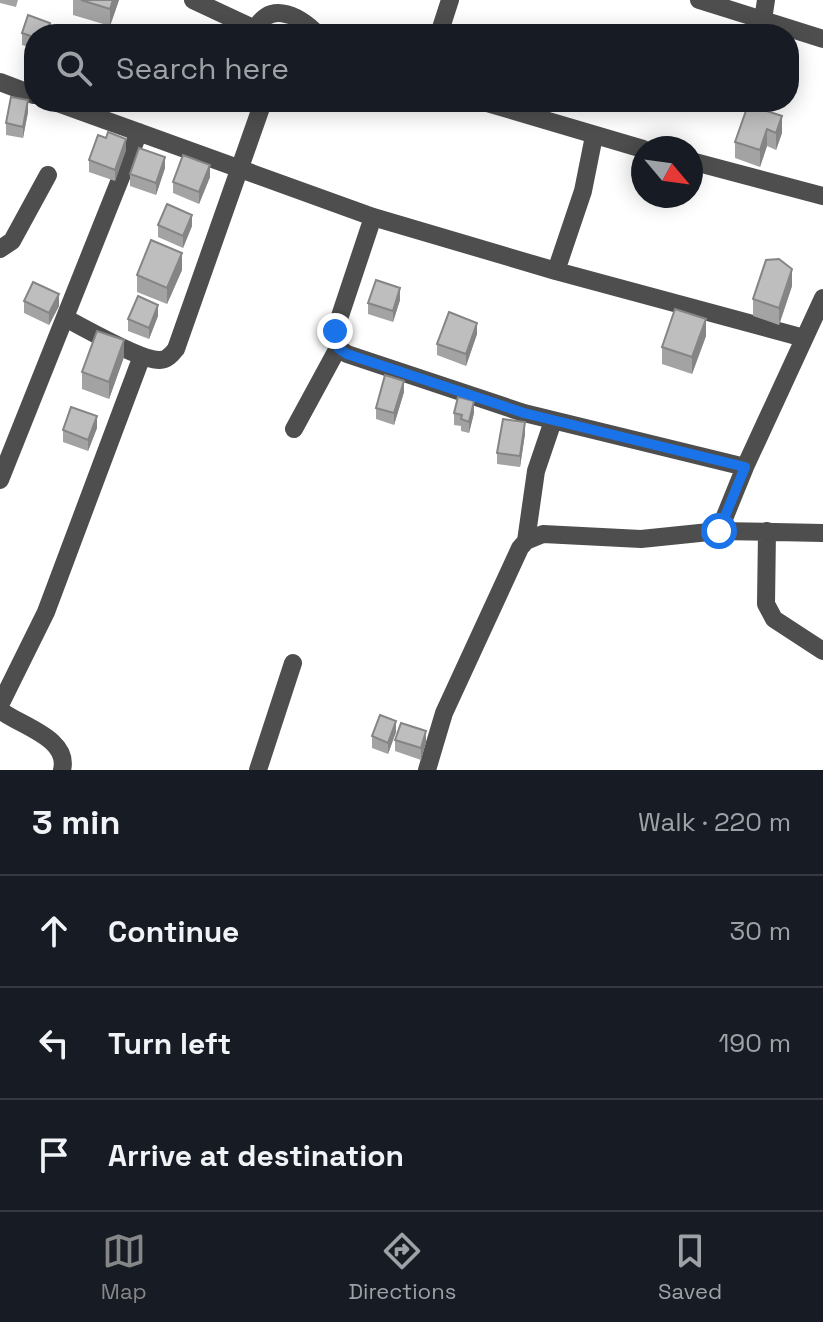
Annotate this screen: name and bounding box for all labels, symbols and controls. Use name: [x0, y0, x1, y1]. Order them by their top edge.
search box: [24, 24, 799, 112]
icon: search: [52, 46, 96, 90]
text: Search here: [116, 49, 289, 88]
north arrow: [631, 136, 703, 208]
route end: [317, 313, 353, 349]
route start: [701, 513, 737, 549]
text: 3 min: [32, 801, 120, 844]
text: Walk · 220 m: [638, 805, 791, 839]
icon: ahead: [32, 909, 76, 953]
text: Continue: [108, 912, 239, 951]
text: 30 m: [730, 914, 791, 948]
icon: left: [32, 1021, 76, 1065]
text: Turn left: [108, 1024, 231, 1063]
text: 190 m: [719, 1026, 791, 1060]
icon: arrive: [32, 1133, 76, 1177]
text: Arrive at destination: [108, 1136, 404, 1175]
tab: Map: [101, 1229, 147, 1305]
tab: Directions: [348, 1229, 456, 1305]
tab: Saved: [658, 1229, 722, 1305]

